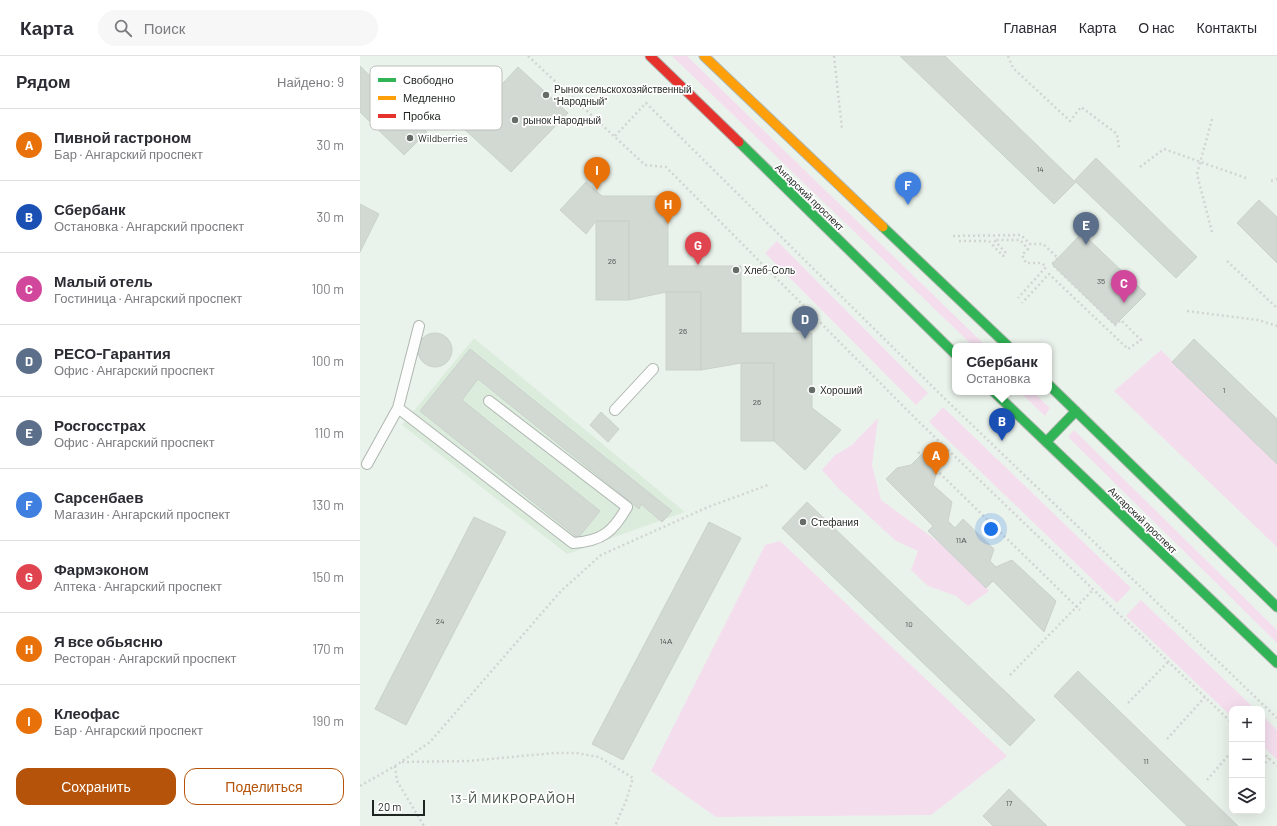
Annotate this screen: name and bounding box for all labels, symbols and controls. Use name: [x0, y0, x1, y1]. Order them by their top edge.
search box: [98, 10, 378, 46]
text: Карта: [20, 16, 74, 39]
icon: search: [112, 17, 134, 39]
text: Поиск: [144, 19, 185, 37]
text: Главная: [1004, 19, 1057, 36]
text: Карта: [1079, 19, 1116, 36]
text: О нас: [1138, 19, 1175, 36]
text: Контакты: [1197, 19, 1257, 36]
legend: [370, 66, 502, 130]
text: Рядом: [16, 71, 71, 91]
text: Свободно: [403, 73, 454, 86]
text: Найдено: 9: [277, 74, 344, 90]
place label: Рынок сельскохозяйственный "Народный": [554, 83, 692, 107]
marker: Рынок сельскохозяйственный "Народный": [541, 90, 551, 100]
text: Медленно: [403, 91, 455, 104]
text: Пробка: [403, 109, 441, 122]
place label: рынок Народный: [523, 114, 601, 126]
marker: рынок Народный: [510, 115, 520, 125]
text: Пивной гастроном: [54, 128, 191, 146]
place label: Wildberries: [418, 132, 468, 144]
marker: Wildberries: [405, 133, 415, 143]
text: A: [25, 137, 33, 153]
text: 30 m: [317, 137, 344, 153]
text: Бар · Ангарский проспект: [54, 146, 203, 162]
pin: I: [584, 157, 610, 190]
street label: Ангарский проспект: [773, 161, 847, 233]
house number: 14: [1036, 164, 1044, 174]
pin: F: [895, 172, 921, 205]
pin: H: [655, 191, 681, 224]
text: Сбербанк: [54, 200, 126, 218]
text: B: [25, 209, 33, 225]
text: 30 m: [317, 209, 344, 225]
pin: E: [1073, 212, 1099, 245]
text: Остановка · Ангарский проспект: [54, 218, 244, 234]
pin: G: [685, 232, 711, 265]
house number: 26: [608, 256, 616, 266]
place label: Хлеб-Соль: [744, 264, 795, 276]
marker: Хлеб-Соль: [731, 265, 741, 275]
pin: C: [1111, 270, 1137, 303]
text: Малый отель: [54, 272, 153, 290]
house number: 35: [1097, 276, 1105, 286]
text: C: [25, 281, 33, 297]
text: 100 m: [311, 281, 344, 297]
text: Гостиница · Ангарский проспект: [54, 290, 242, 306]
pin: D: [792, 306, 818, 339]
house number: 26: [679, 326, 687, 336]
popup: [952, 343, 1052, 395]
text: РЕСО-Гарантия: [54, 344, 171, 362]
text: Сбербанк: [966, 352, 1038, 370]
text: D: [25, 353, 33, 369]
text: 100 m: [311, 353, 344, 369]
text: Офис · Ангарский проспект: [54, 362, 215, 378]
text: Остановка: [966, 370, 1030, 386]
place label: Хороший: [820, 384, 862, 396]
marker: Хороший: [807, 385, 817, 395]
house number: 1: [1223, 385, 1226, 395]
house number: 26: [753, 397, 761, 407]
pin: B: [989, 408, 1015, 441]
text: Росгосстрах: [54, 416, 146, 434]
text: E: [25, 425, 33, 441]
text: 110 m: [314, 425, 344, 441]
text: Офис · Ангарский проспект: [54, 434, 215, 450]
pin: A: [923, 442, 949, 475]
street label: Ангарский проспект: [1106, 484, 1180, 556]
text: Сарсенбаев: [54, 488, 143, 506]
text: F: [25, 497, 33, 513]
text: 130 m: [312, 497, 344, 513]
text: Магазин · Ангарский проспект: [54, 506, 230, 522]
place label: Стефания: [811, 516, 859, 528]
marker: Стефания: [798, 517, 808, 527]
your location: [981, 519, 1001, 539]
house number: 11А: [956, 535, 967, 545]
text: Фармэконом: [54, 560, 149, 578]
text: G: [25, 569, 33, 585]
text: 150 m: [312, 569, 344, 585]
text: Аптека · Ангарский проспект: [54, 578, 222, 594]
house number: 24: [436, 616, 444, 626]
house number: 10: [905, 619, 913, 629]
text: Я все обьясню: [54, 632, 163, 650]
house number: 14А: [660, 636, 673, 646]
text: H: [25, 641, 33, 657]
text: 170 m: [313, 641, 344, 657]
text: Ресторан · Ангарский проспект: [54, 650, 237, 666]
text: Клеофас: [54, 704, 120, 722]
map controls: [1229, 706, 1265, 814]
button: +: [1229, 706, 1265, 742]
text: I: [27, 713, 31, 729]
text: 190 m: [312, 713, 344, 729]
text: Бар · Ангарский проспект: [54, 722, 203, 738]
button: −: [1229, 742, 1265, 778]
house number: 11: [1143, 756, 1149, 766]
button: Сохранить: [16, 768, 176, 805]
button: Поделиться: [184, 768, 344, 805]
button: layers: [1229, 778, 1265, 814]
district label: 13-Й МИКРОРАЙОН: [450, 791, 576, 805]
scale bar: [372, 798, 425, 817]
house number: 17: [1006, 798, 1013, 808]
text: 20 m: [378, 800, 401, 813]

